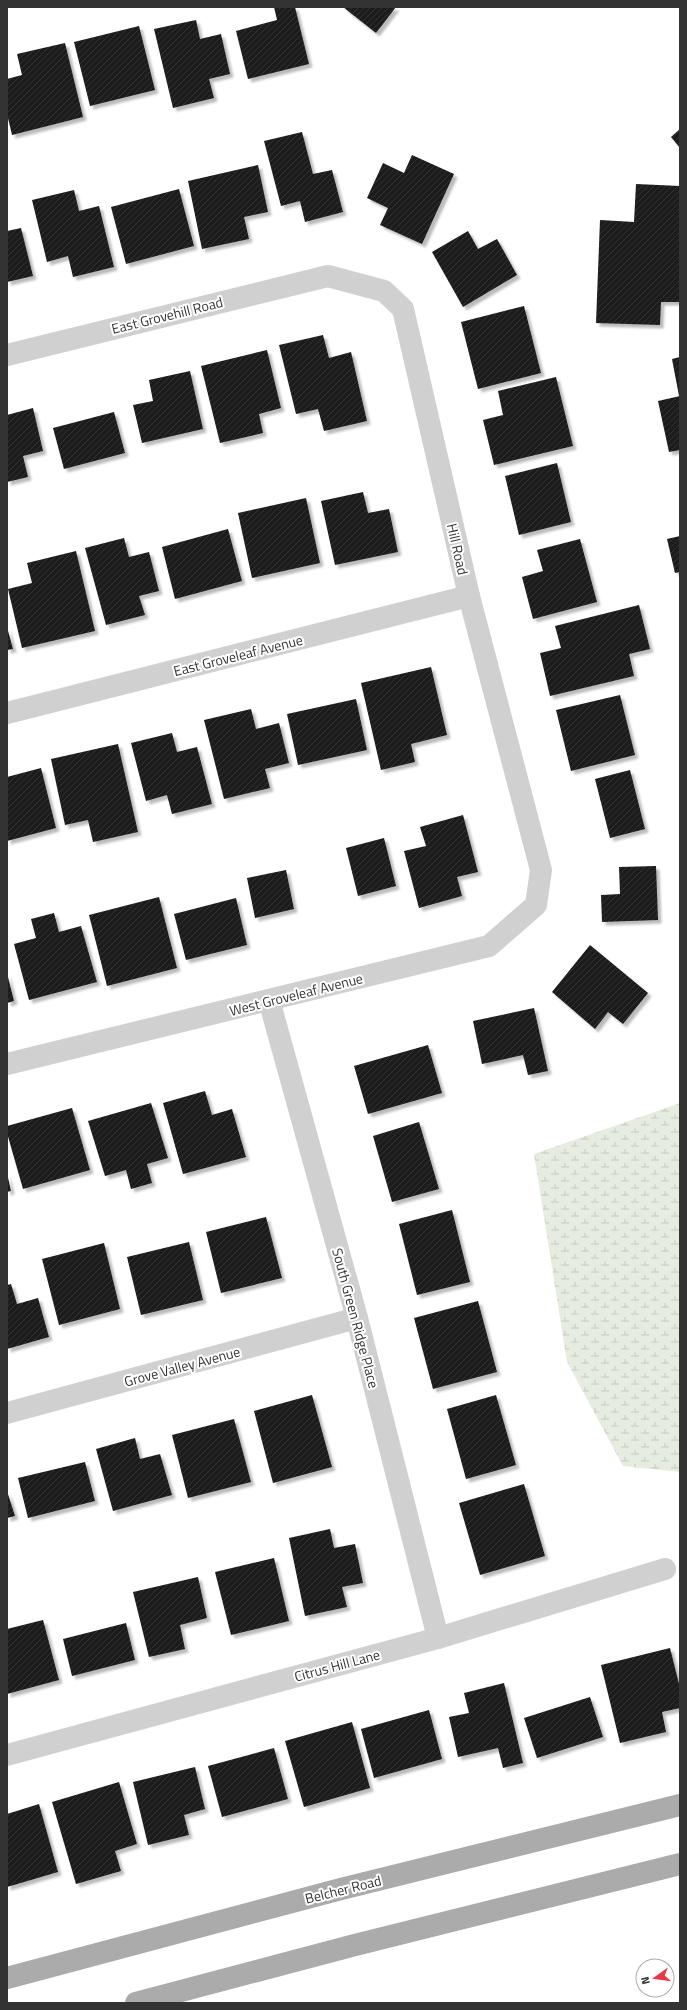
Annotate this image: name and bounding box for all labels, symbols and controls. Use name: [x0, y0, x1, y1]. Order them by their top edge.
street label: East Grovehill Road: [109, 291, 225, 339]
street label: Hill Road: [442, 521, 474, 577]
street label: East Groveleaf Avenue: [171, 629, 305, 681]
street label: West Groveleaf Avenue: [227, 967, 365, 1021]
street label: South Green Ridge Place: [327, 1246, 385, 1390]
street label: Grove Valley Avenue: [122, 1340, 242, 1392]
street label: Citrus Hill Lane: [292, 1643, 382, 1687]
street label: Belcher Road: [303, 1869, 383, 1909]
north arrow: [635, 1958, 675, 1998]
text: N: [637, 1975, 654, 1986]

